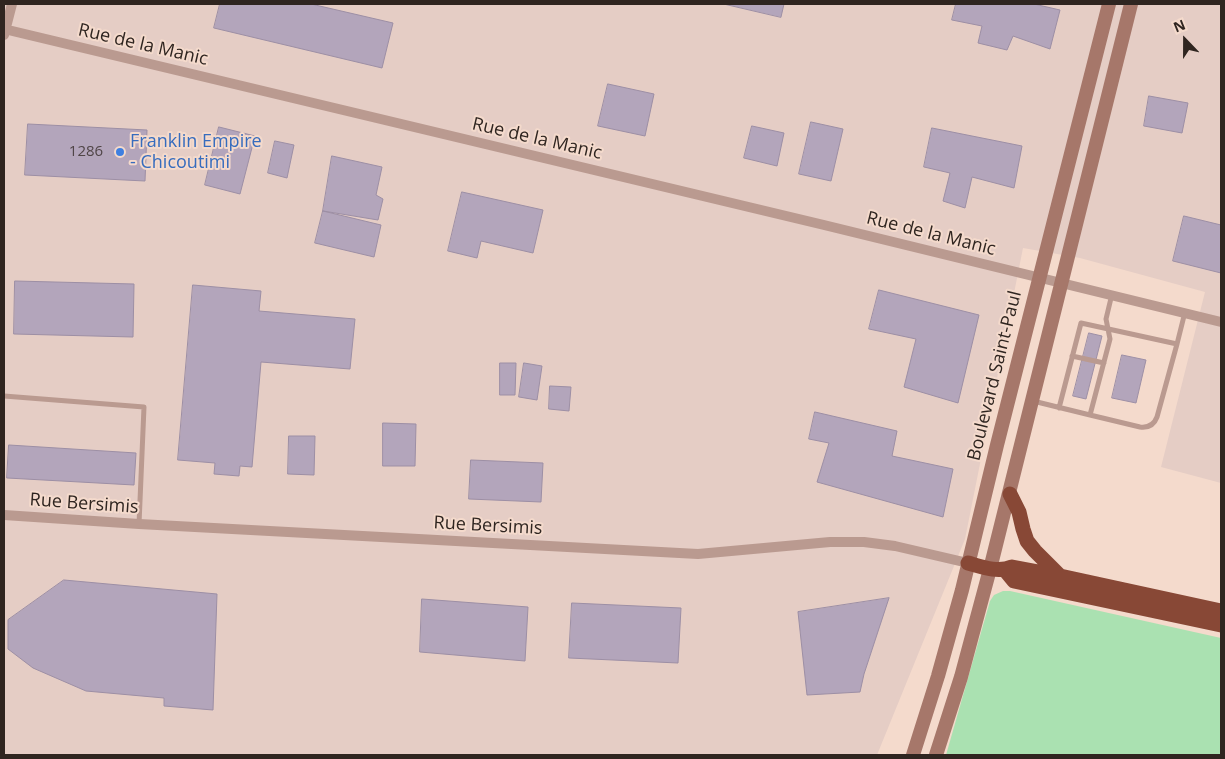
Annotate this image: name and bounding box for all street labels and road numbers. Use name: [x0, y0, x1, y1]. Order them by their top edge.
street label: Rue de la Manic: [76, 20, 210, 70]
street label: Rue de la Manic: [470, 114, 604, 164]
street label: Rue de la Manic: [864, 208, 998, 260]
street label: Boulevard Saint-Paul: [963, 289, 1027, 463]
street label: Rue Bersimis: [29, 489, 139, 519]
street label: Rue Bersimis: [433, 512, 543, 540]

